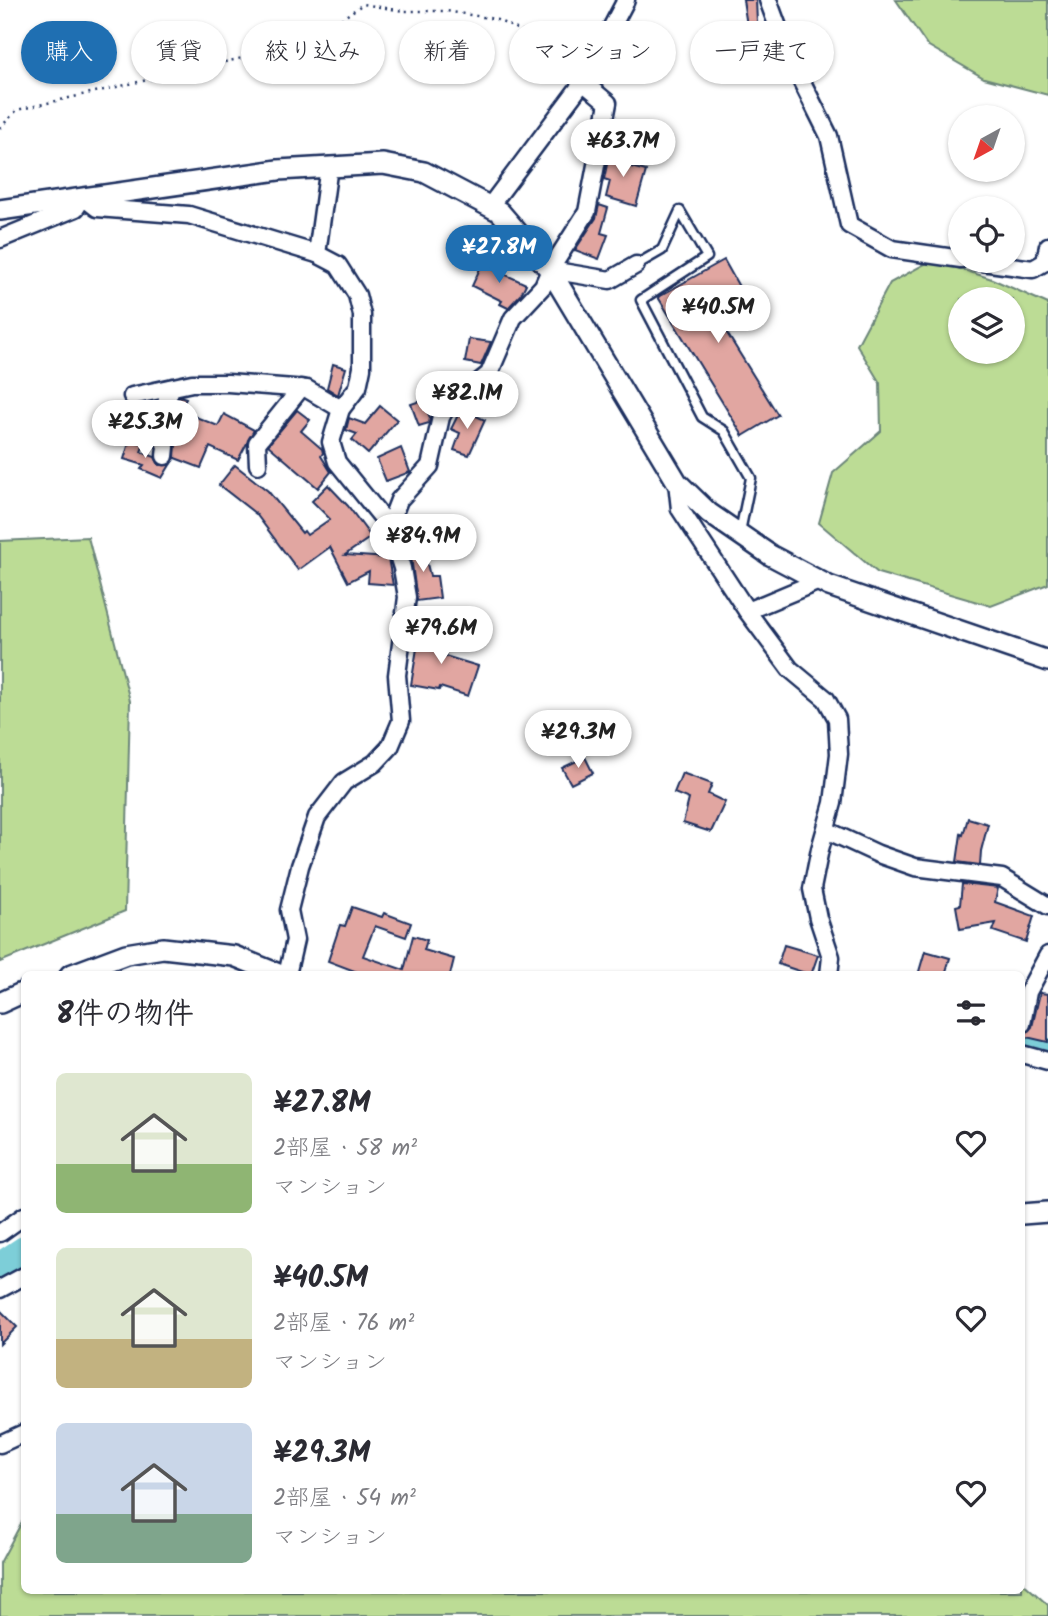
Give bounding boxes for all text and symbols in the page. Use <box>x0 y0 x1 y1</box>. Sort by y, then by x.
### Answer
chip: 購入 <box>21 21 117 84</box>
chip: 賃貸 <box>131 21 227 84</box>
chip: 絞り込み <box>241 21 385 84</box>
chip: 新着 <box>399 21 495 84</box>
chip: マンション <box>509 21 676 84</box>
chip: 一戸建て <box>690 21 834 84</box>
north arrow <box>948 105 1026 182</box>
map controls <box>948 105 1025 364</box>
pin: ¥63.7M <box>566 120 680 179</box>
text: ¥63.7M <box>587 124 659 160</box>
button: locate <box>948 196 1025 273</box>
pin: ¥27.8M <box>442 226 556 285</box>
text: ¥27.8M <box>462 230 536 266</box>
pin: ¥40.5M <box>661 286 775 345</box>
button: layers <box>948 287 1025 364</box>
text: ¥40.5M <box>682 290 754 326</box>
pin: ¥82.1M <box>410 372 524 431</box>
text: ¥82.1M <box>432 376 502 412</box>
pin: ¥25.3M <box>88 400 202 460</box>
text: ¥25.3M <box>108 405 182 441</box>
pin: ¥84.9M <box>366 514 480 574</box>
text: ¥84.9M <box>386 519 460 555</box>
pin: ¥79.6M <box>384 606 498 666</box>
text: ¥79.6M <box>405 611 477 647</box>
pin: ¥29.3M <box>521 710 635 770</box>
text: ¥29.3M <box>541 715 615 751</box>
text: 8件の物件 <box>56 991 194 1039</box>
icon: filters <box>952 994 990 1032</box>
text: ¥27.8M <box>273 1080 371 1128</box>
icon: home <box>112 1101 196 1185</box>
icon: heart <box>952 1124 990 1162</box>
text: 2部屋 · 58 m² <box>273 1131 417 1167</box>
text: マンション <box>273 1170 387 1206</box>
text: ¥40.5M <box>273 1255 368 1303</box>
icon: home <box>112 1276 196 1360</box>
icon: heart <box>952 1299 990 1337</box>
text: 2部屋 · 76 m² <box>273 1306 414 1342</box>
text: マンション <box>273 1345 387 1381</box>
text: ¥29.3M <box>273 1430 370 1478</box>
icon: home <box>112 1451 196 1535</box>
icon: heart <box>952 1474 990 1512</box>
text: 2部屋 · 54 m² <box>273 1481 416 1517</box>
text: マンション <box>273 1520 387 1556</box>

